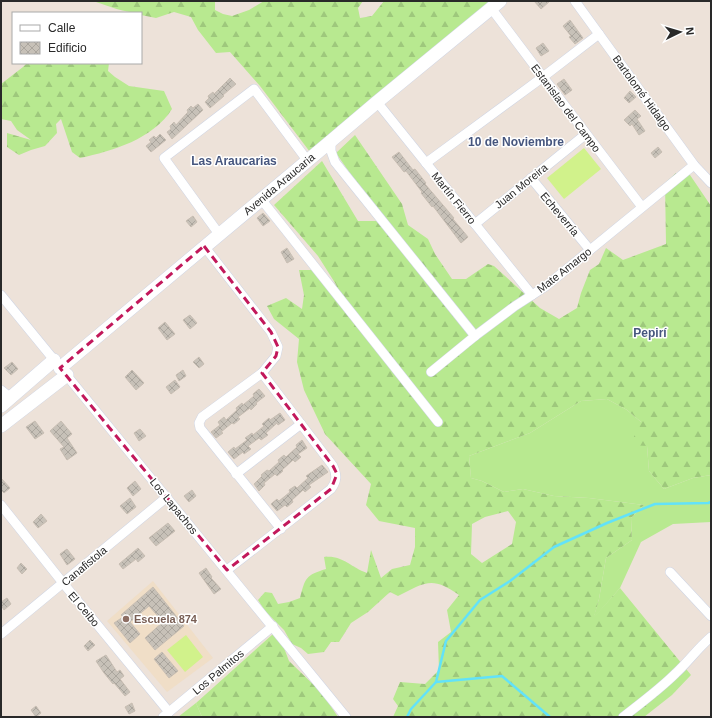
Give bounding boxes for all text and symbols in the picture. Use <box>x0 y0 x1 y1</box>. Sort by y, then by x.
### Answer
legend <box>12 12 142 64</box>
north arrow <box>660 12 700 52</box>
text: Calle <box>48 21 76 35</box>
text: N <box>684 27 696 36</box>
text: Edificio <box>48 41 87 55</box>
street label: Bartolomé Hidalgo <box>611 53 673 133</box>
street label: Estanislao del Campo <box>529 62 603 154</box>
district label: 10 de Noviembre <box>468 135 564 149</box>
street label: Avenida Araucaria <box>241 150 318 217</box>
district label: Las Araucarias <box>191 154 277 168</box>
street label: Juan Moreira <box>492 161 550 211</box>
street label: Martín Fierro <box>430 170 478 226</box>
street label: Echeverría <box>538 190 582 239</box>
street label: Mate Amargo <box>535 245 593 295</box>
district label: Pepirí <box>633 326 667 340</box>
street label: Los Lapachos <box>148 476 201 537</box>
street label: Canafistola <box>59 543 110 588</box>
street label: El Ceibo <box>66 589 102 629</box>
place label: Escuela 874 <box>134 613 198 625</box>
marker: Escuela 874 <box>121 614 131 624</box>
street label: Los Palmitos <box>190 647 246 697</box>

